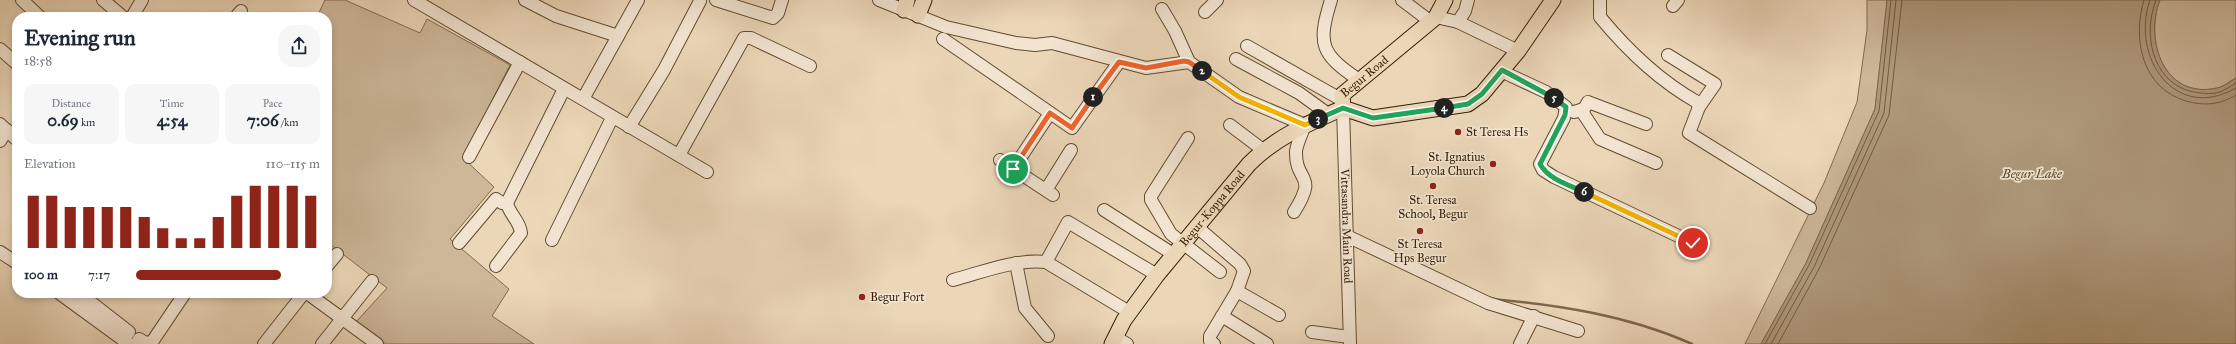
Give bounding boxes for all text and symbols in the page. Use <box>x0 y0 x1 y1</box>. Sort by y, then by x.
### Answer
text: Evening run <box>24 24 136 51</box>
button: share <box>278 25 320 67</box>
text: 18:58 <box>24 53 52 69</box>
street label: Begur Road <box>1338 53 1391 100</box>
pin: 2 <box>1192 61 1212 81</box>
text: 2 <box>1199 64 1205 77</box>
pin: 1 <box>1083 87 1103 107</box>
pin: 5 <box>1544 88 1564 108</box>
text: 1 <box>1091 90 1095 103</box>
text: 5 <box>1551 91 1557 104</box>
text: Distance <box>52 97 91 110</box>
text: Time <box>160 97 184 110</box>
text: Pace <box>263 97 283 110</box>
pin: 4 <box>1434 98 1454 118</box>
text: 4 <box>1441 101 1447 114</box>
pin: 3 <box>1308 109 1328 129</box>
text: 0.69 <box>47 110 79 131</box>
text: 4:54 <box>157 110 187 131</box>
text: 7:06 <box>247 110 279 131</box>
text: 3 <box>1316 112 1320 125</box>
text: km <box>79 116 95 129</box>
text: /km <box>279 116 298 129</box>
place label: St Teresa Hs <box>1466 125 1528 139</box>
marker: St Teresa Hs <box>1453 127 1463 137</box>
place label: St. Ignatius Loyola Church <box>1410 150 1485 178</box>
pin <box>996 152 1030 186</box>
text: Elevation <box>24 156 76 172</box>
text: 110–115 m <box>265 156 320 172</box>
icon: arrive <box>1002 158 1024 180</box>
marker: St. Ignatius Loyola Church <box>1488 159 1498 169</box>
water label: Begur Lake <box>2001 166 2063 182</box>
street label: Vittasandra Main Road <box>1338 167 1355 284</box>
street label: Begur-Koppa Road <box>1177 168 1248 249</box>
marker: St. Teresa School, Begur <box>1428 181 1438 191</box>
pin: 6 <box>1574 182 1594 202</box>
text: 6 <box>1581 185 1587 198</box>
place label: St. Teresa School, Begur <box>1398 193 1468 222</box>
marker: St Teresa Hps Begur <box>1415 226 1425 236</box>
pin <box>1676 226 1710 260</box>
icon: check <box>1682 232 1704 254</box>
place label: St Teresa Hps Begur <box>1394 237 1447 266</box>
text: 100 m <box>24 267 58 283</box>
text: 7:17 <box>88 267 110 283</box>
place label: Begur Fort <box>870 290 925 305</box>
marker: Begur Fort <box>857 292 867 302</box>

